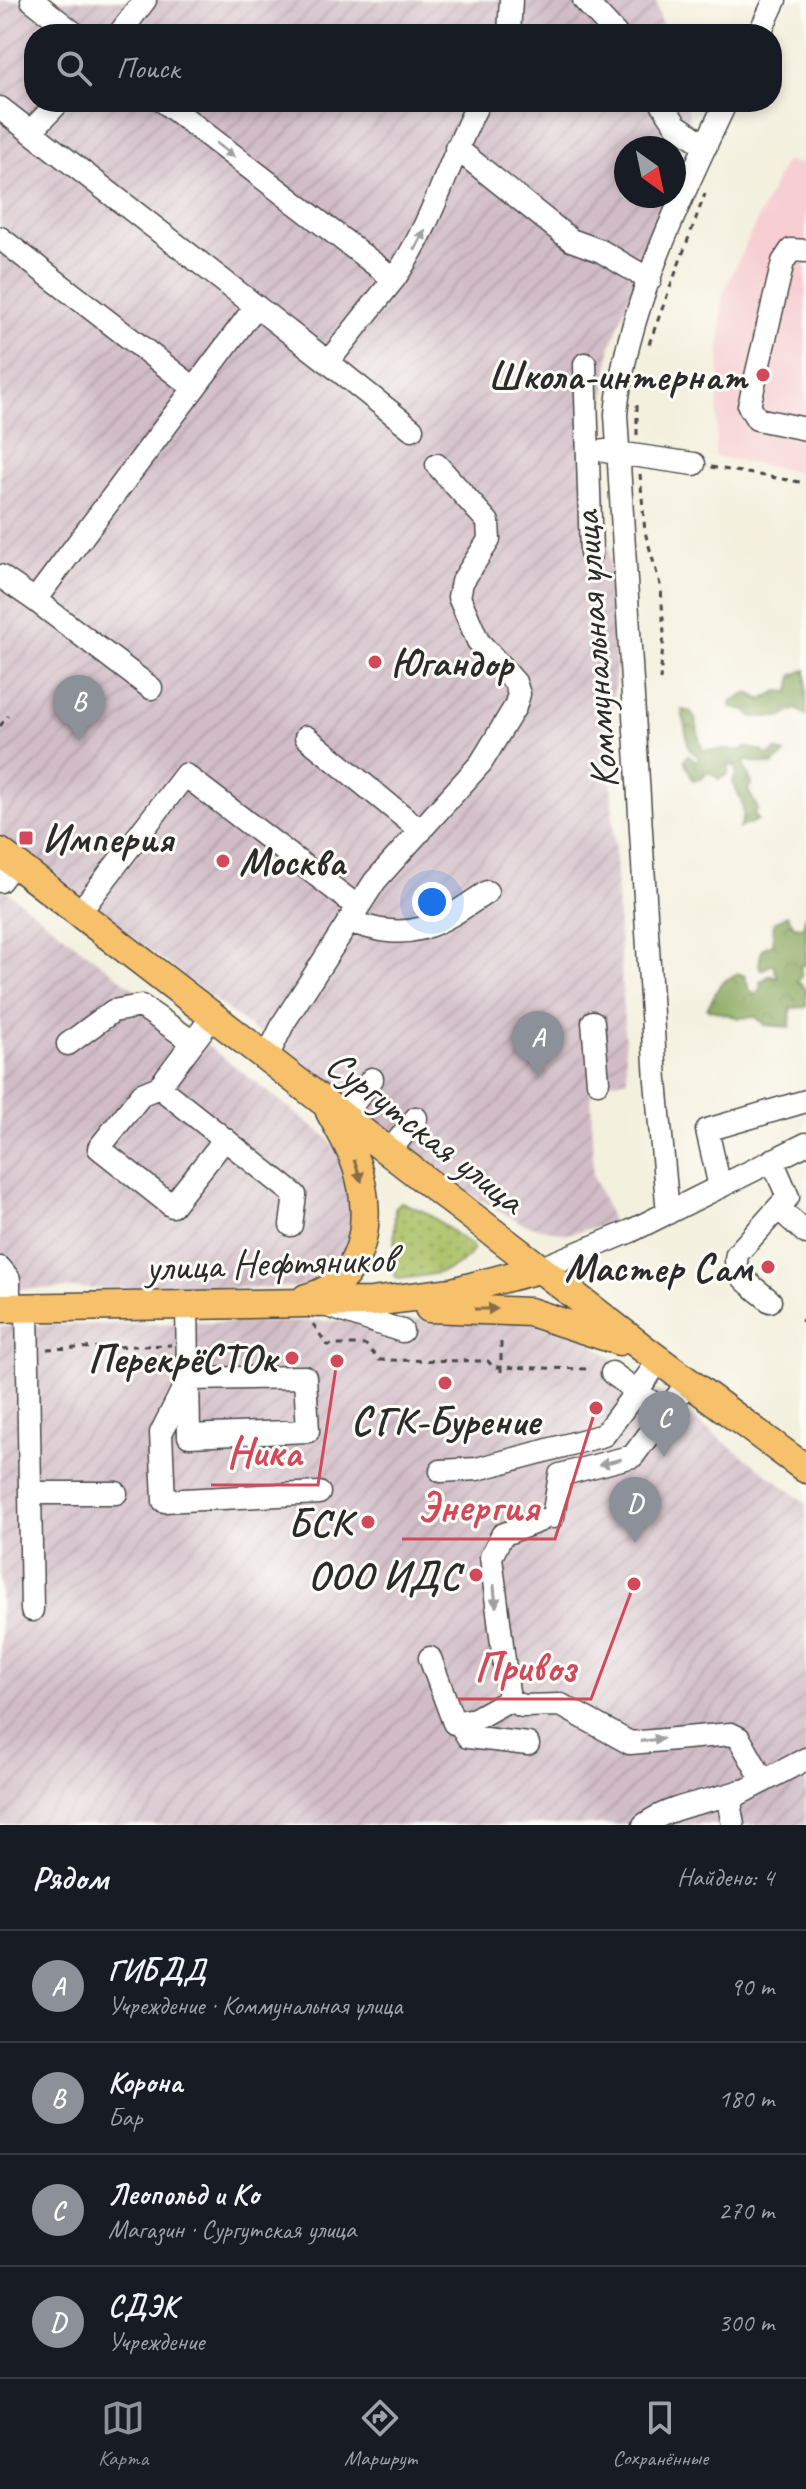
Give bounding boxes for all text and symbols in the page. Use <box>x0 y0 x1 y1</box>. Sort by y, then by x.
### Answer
search box <box>24 24 782 112</box>
icon: search <box>52 46 96 90</box>
text: Поиск <box>116 49 179 87</box>
north arrow <box>614 136 686 208</box>
one-way arrow <box>215 141 236 157</box>
one-way arrow <box>413 228 427 251</box>
place label: Школа-интернат <box>488 351 749 401</box>
marker: Школа-интернат <box>754 366 772 384</box>
street label: Коммунальная улица <box>560 507 630 790</box>
place label: Югандор <box>391 638 515 688</box>
marker: Югандор <box>366 653 384 671</box>
pin: B <box>53 675 105 741</box>
place label: Империя <box>42 814 175 864</box>
marker: Империя <box>17 829 35 847</box>
place label: Москва <box>239 837 347 887</box>
marker: Москва <box>214 852 232 870</box>
your location <box>412 882 452 922</box>
pin: A <box>512 1011 564 1077</box>
street label: Сургутская улица <box>316 1039 537 1226</box>
one-way arrow <box>352 1159 364 1183</box>
street label: улица Нефтяников <box>143 1233 404 1292</box>
place label: Мастер Сам <box>565 1243 754 1293</box>
marker: Мастер Сам <box>759 1258 777 1276</box>
one-way arrow <box>474 1303 499 1315</box>
place label: ПерекрёСТОк <box>88 1334 280 1384</box>
marker: ПерекрёСТОк <box>283 1349 301 1367</box>
marker: СГК-Бурение <box>436 1374 454 1392</box>
pin: C <box>638 1391 690 1457</box>
place label: СГК-Бурение <box>351 1396 543 1446</box>
callout: Ника <box>211 1419 318 1485</box>
text: Ника <box>227 1426 304 1479</box>
one-way arrow <box>598 1457 623 1469</box>
callout: Энергия <box>402 1473 555 1539</box>
pin: D <box>609 1477 661 1543</box>
text: Энергия <box>417 1481 541 1534</box>
place label: БСК <box>288 1498 358 1548</box>
marker: БСК <box>359 1513 377 1531</box>
place label: ООО ИДС <box>308 1551 465 1601</box>
marker: ООО ИДС <box>467 1566 485 1584</box>
one-way arrow <box>489 1584 502 1609</box>
callout: Привоз <box>458 1633 591 1699</box>
text: Привоз <box>474 1641 578 1694</box>
one-way arrow <box>639 1734 664 1747</box>
text: Рядом <box>32 1856 108 1899</box>
text: Найдено: 4 <box>677 1861 774 1894</box>
text: ГИБДД <box>108 1951 205 1989</box>
text: A <box>51 1970 65 2003</box>
text: 90 m <box>730 1970 774 2003</box>
text: Учреждение · Коммунальная улица <box>108 1989 402 2022</box>
text: Корона <box>108 2063 182 2101</box>
text: B <box>51 2082 65 2115</box>
text: 180 m <box>718 2082 774 2115</box>
text: Бар <box>108 2101 142 2134</box>
text: Леопольд и Ко <box>108 2175 259 2213</box>
text: C <box>52 2194 64 2227</box>
text: 270 m <box>718 2194 774 2227</box>
text: Магазин · Сургутская улица <box>108 2213 356 2246</box>
text: СДЭК <box>108 2287 177 2325</box>
text: D <box>50 2306 66 2339</box>
text: 300 m <box>718 2306 774 2339</box>
text: Учреждение <box>108 2325 204 2358</box>
tab: Карта <box>98 2396 148 2472</box>
tab: Маршрут <box>344 2396 417 2472</box>
tab: Сохранённые <box>613 2396 708 2472</box>

